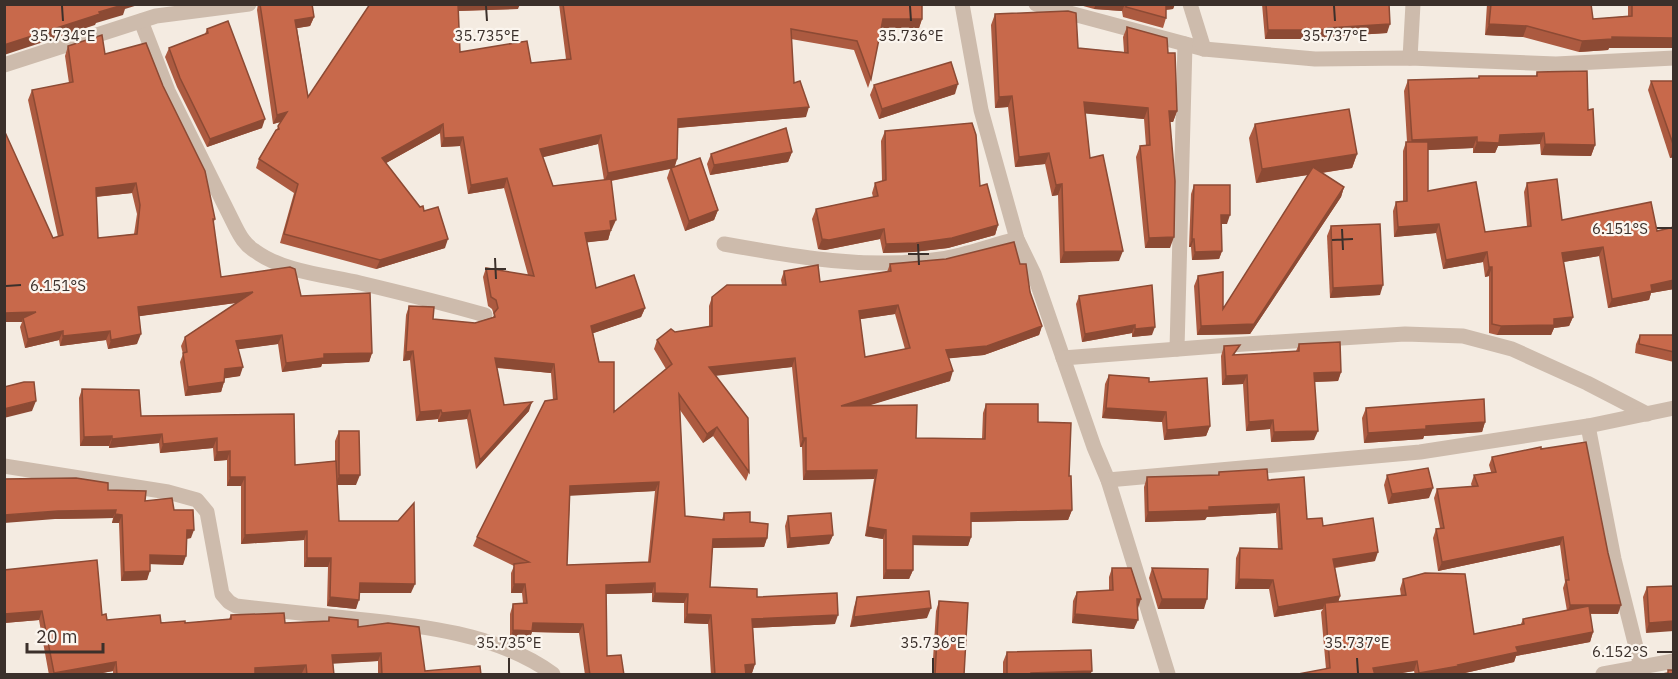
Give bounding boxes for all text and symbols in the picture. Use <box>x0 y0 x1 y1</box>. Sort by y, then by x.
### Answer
text: 35.734°E <box>31 26 95 45</box>
text: 35.735°E <box>455 26 519 45</box>
text: 35.736°E <box>879 26 943 45</box>
text: 35.737°E <box>1303 26 1367 45</box>
text: 6.151°S <box>1592 219 1648 238</box>
text: 6.151°S <box>30 276 86 295</box>
scale bar <box>27 616 104 654</box>
text: 20 m <box>36 625 78 648</box>
text: 35.735°E <box>477 633 541 652</box>
text: 35.736°E <box>901 633 965 652</box>
text: 35.737°E <box>1325 633 1389 652</box>
text: 6.152°S <box>1592 642 1648 661</box>

